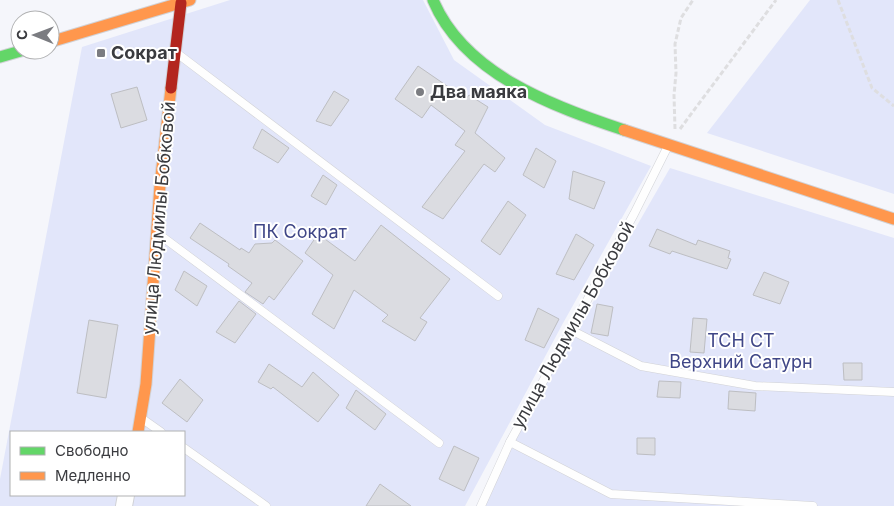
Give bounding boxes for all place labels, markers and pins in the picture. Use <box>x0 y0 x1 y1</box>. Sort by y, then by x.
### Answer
place label: Сократ <box>111 42 177 63</box>
marker: Сократ <box>95 47 107 59</box>
place label: Два маяка <box>430 81 527 102</box>
marker: Два маяка <box>414 86 426 98</box>

